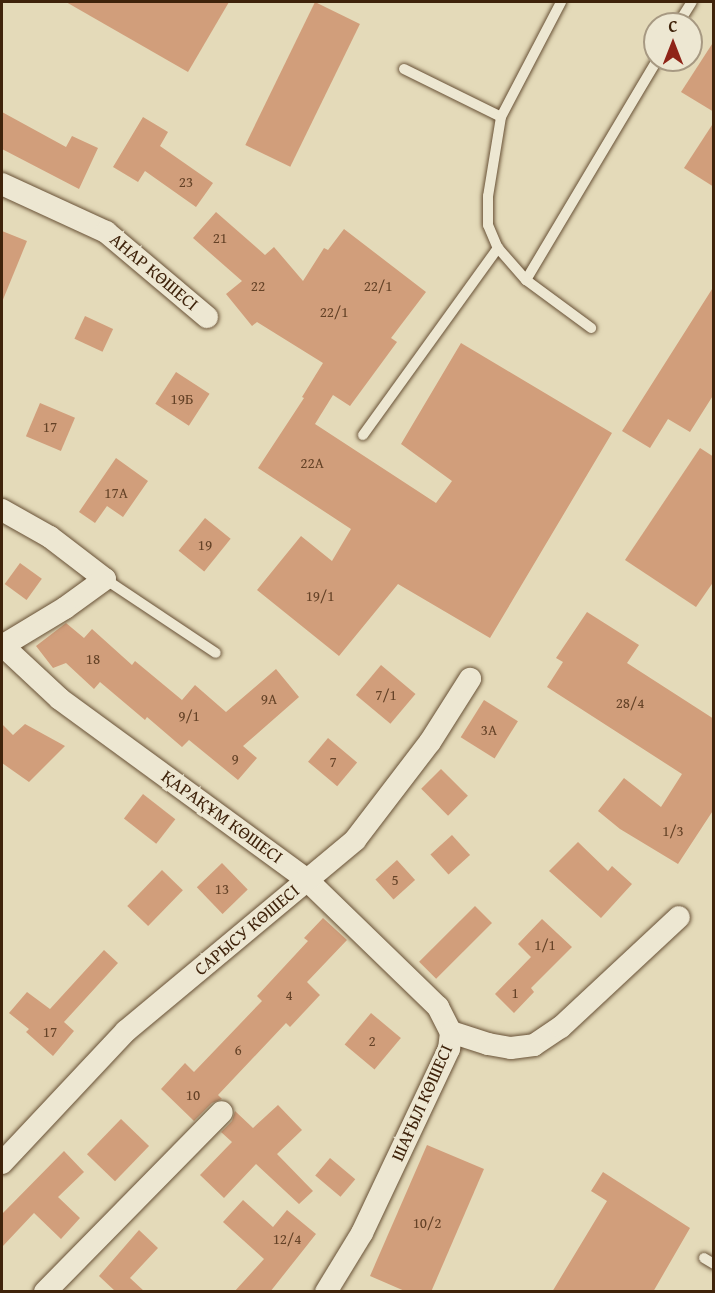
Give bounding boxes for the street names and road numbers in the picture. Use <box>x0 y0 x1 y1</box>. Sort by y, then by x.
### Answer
street label: АНАР КӨШЕСІ <box>105 229 203 315</box>
street label: ҚАРАҚҰМ КӨШЕСІ <box>157 766 287 868</box>
street label: САРЫСУ КӨШЕСІ <box>190 880 304 980</box>
street label: ШАҒЫЛ КӨШЕСІ <box>387 1041 457 1165</box>

